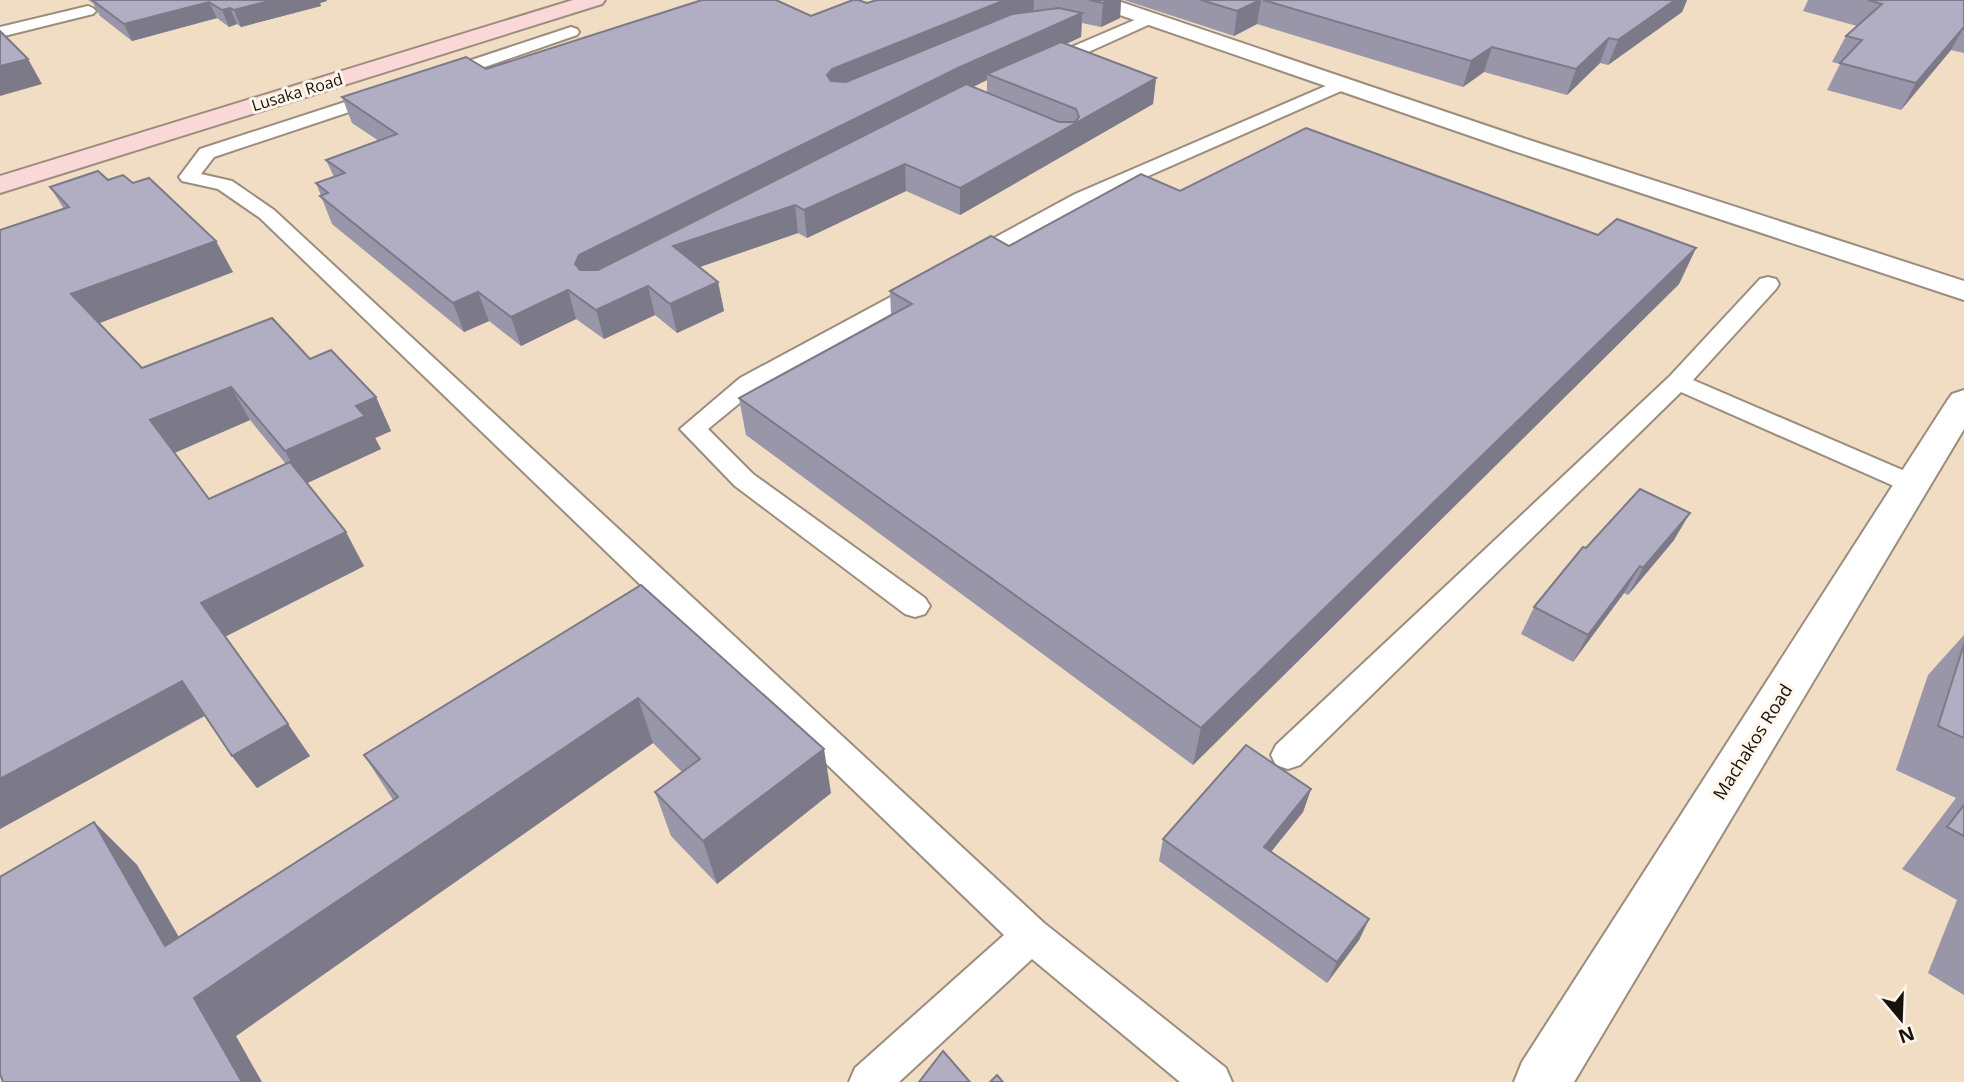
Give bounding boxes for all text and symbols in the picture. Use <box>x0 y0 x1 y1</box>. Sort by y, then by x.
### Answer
street label: Lusaka Road <box>249 68 345 116</box>
street label: Machakos Road <box>1707 679 1797 804</box>
north arrow <box>1866 984 1936 1054</box>
text: N <box>1895 1020 1918 1050</box>

